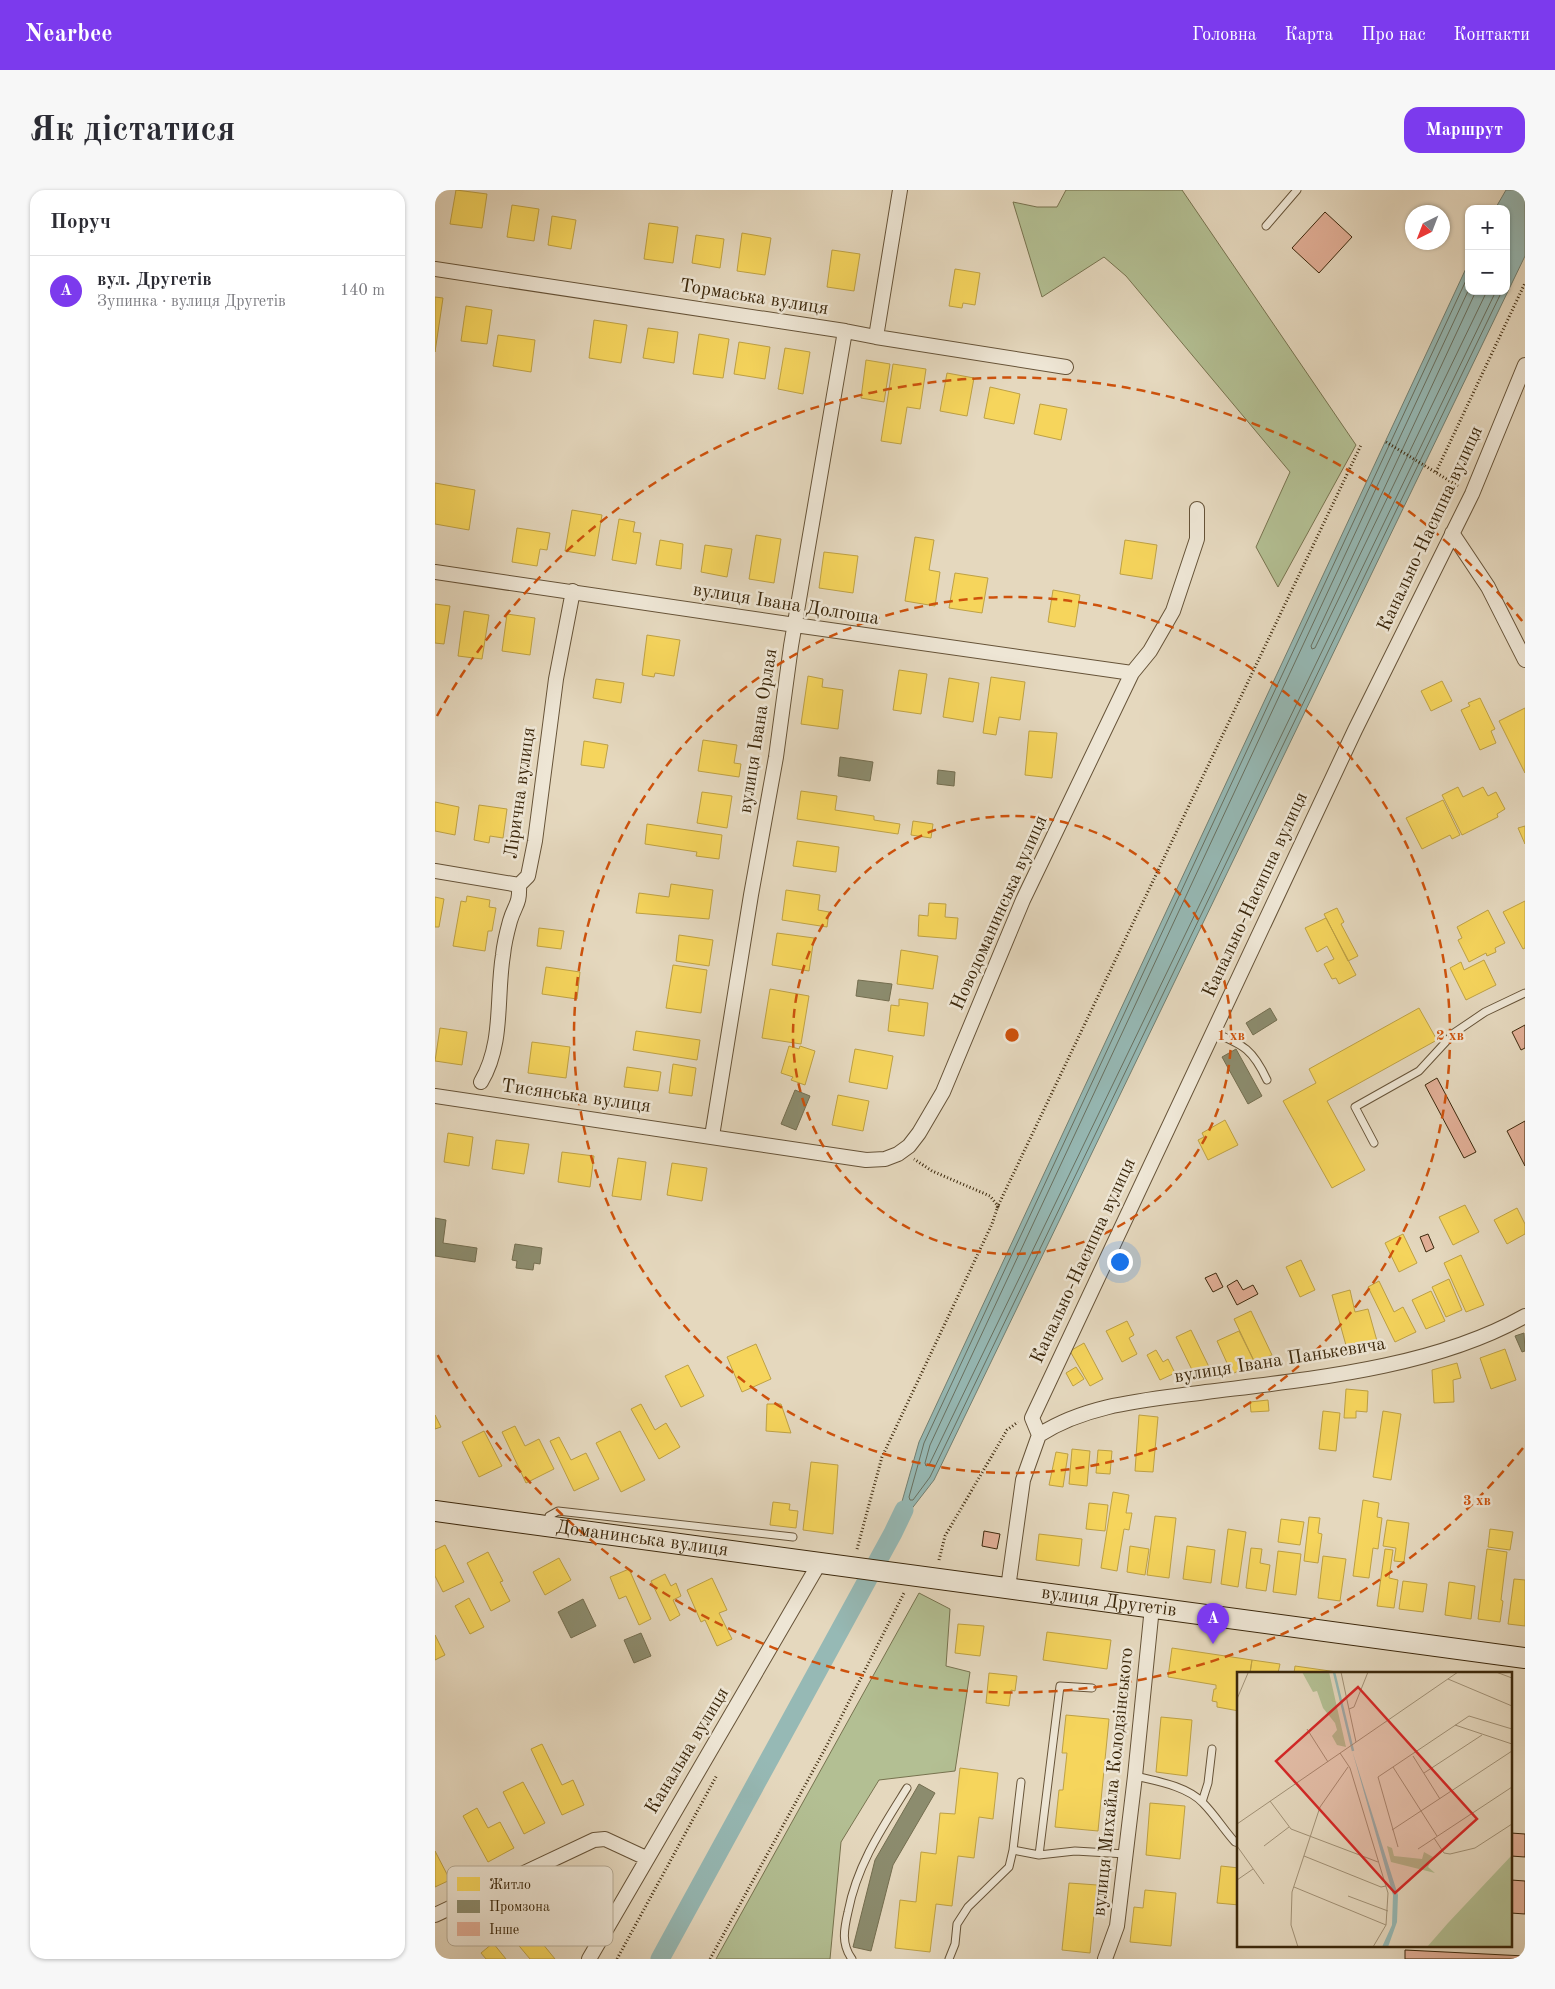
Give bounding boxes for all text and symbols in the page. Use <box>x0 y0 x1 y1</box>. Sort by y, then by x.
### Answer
text: Nearbee <box>25 23 113 47</box>
text: Головна <box>1192 26 1257 44</box>
text: Карта <box>1285 26 1333 44</box>
text: Про нас <box>1361 26 1426 44</box>
text: Контакти <box>1454 26 1530 44</box>
button: Маршрут <box>1404 107 1525 153</box>
text: Як дістатися <box>30 113 235 148</box>
north arrow <box>1405 205 1450 250</box>
map controls <box>1465 205 1510 295</box>
button: + <box>1465 205 1510 250</box>
text: Поруч <box>50 212 111 233</box>
button: − <box>1465 250 1510 295</box>
text: вул. Другетів <box>97 271 212 290</box>
street label: Тормаська вулиця <box>678 277 830 319</box>
text: A <box>60 283 72 299</box>
text: 140 m <box>340 283 385 299</box>
text: Зупинка · вулиця Другетів <box>97 294 286 310</box>
street label: Канально-Насипна вулиця <box>1375 423 1487 634</box>
street label: вулиця Івана Долгоша <box>692 581 881 629</box>
street label: вулиця Івана Орлая <box>737 647 781 815</box>
street label: Лірична вулиця <box>502 726 540 860</box>
street label: Канально-Насипна вулиця <box>1200 789 1312 1000</box>
street label: Новодоманинська вулиця <box>948 813 1052 1013</box>
centre of rings <box>1003 1026 1021 1044</box>
text: 1 хв <box>1217 1029 1245 1044</box>
text: 2 хв <box>1436 1029 1464 1044</box>
street label: Тисянська вулиця <box>500 1077 652 1117</box>
street label: Канально-Насипна вулиця <box>1028 1155 1140 1366</box>
your location <box>1107 1249 1133 1275</box>
street label: вулиця Івана Панькевича <box>1173 1335 1388 1387</box>
text: 3 хв <box>1463 1494 1491 1509</box>
street label: Доманинська вулиця <box>555 1518 730 1560</box>
street label: вулиця Другетів <box>1040 1583 1178 1620</box>
pin: A <box>1197 1603 1229 1644</box>
street label: вулиця Михайла Колодзінського <box>1090 1647 1138 1917</box>
inset map <box>1237 1672 1513 1946</box>
street label: Канальна вулиця <box>643 1684 733 1818</box>
legend <box>447 1866 613 1946</box>
text: Житло <box>489 1878 531 1892</box>
text: Промзона <box>489 1900 550 1914</box>
text: Інше <box>489 1923 519 1937</box>

